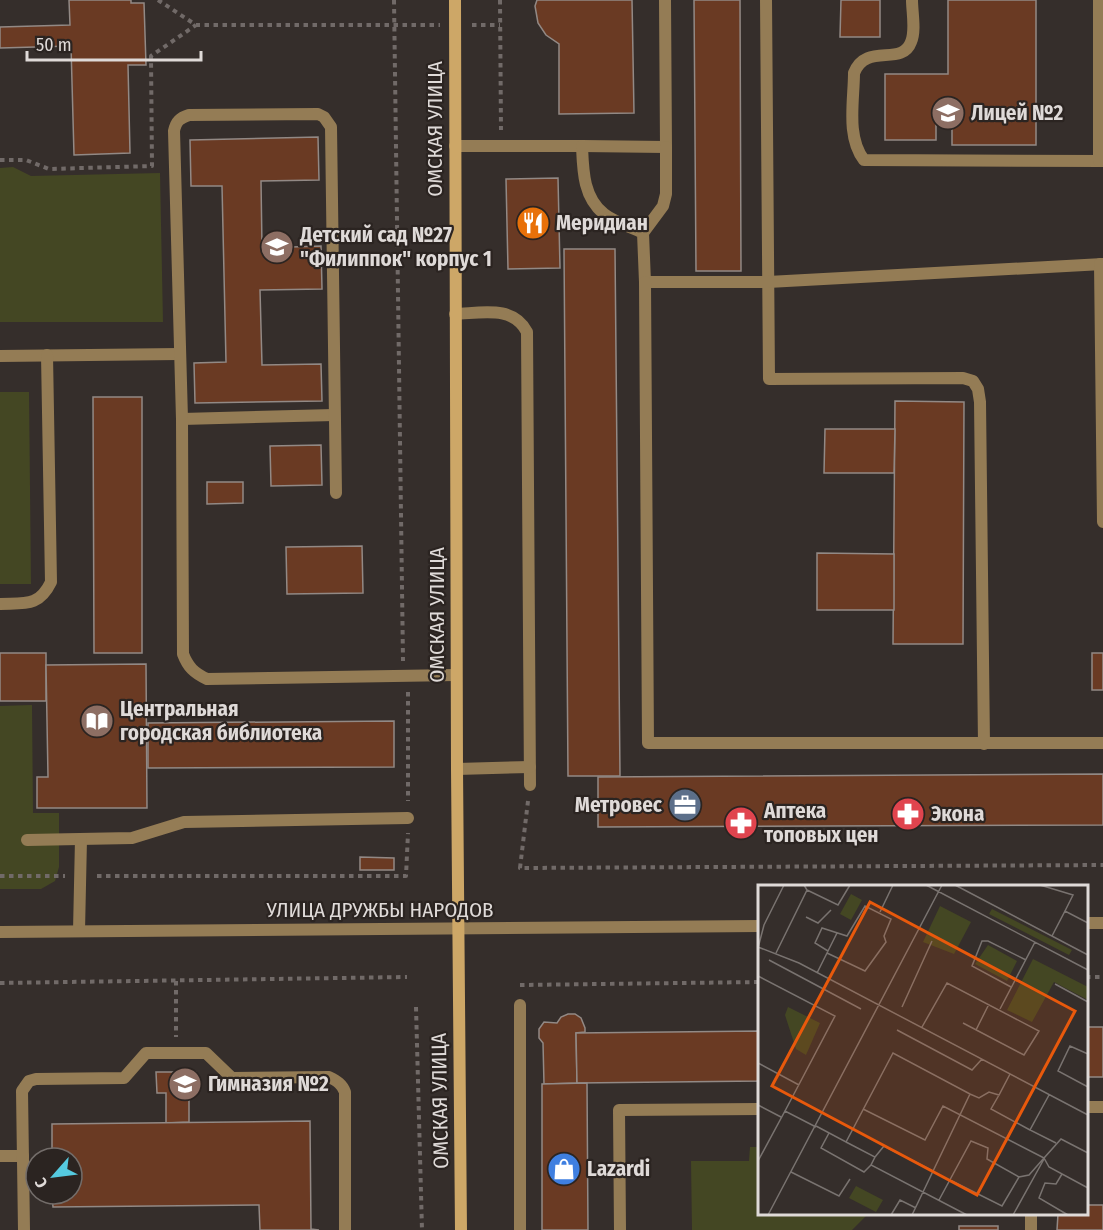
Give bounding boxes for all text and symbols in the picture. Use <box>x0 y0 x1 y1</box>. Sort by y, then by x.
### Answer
scale bar <box>27 24 201 62</box>
text: 50 m <box>36 34 72 56</box>
street label: ОМСКАЯ УЛИЦА <box>422 61 448 197</box>
school or university icon: Лицей №2 <box>930 95 966 131</box>
place label: Лицей №2 <box>971 100 1064 126</box>
restaurant icon: Меридиан <box>515 205 551 241</box>
place label: Меридиан <box>556 210 648 236</box>
place label: Детский сад №27 "Филиппок" корпус 1 <box>299 222 492 272</box>
school or university icon: Детский сад №27 "Филиппок" корпус 1 <box>259 229 295 265</box>
street label: ОМСКАЯ УЛИЦА <box>424 547 450 683</box>
place label: Центральная городская библиотека <box>120 696 322 746</box>
library icon: Центральная городская библиотека <box>79 703 115 739</box>
office icon: Метровес <box>667 787 703 823</box>
place label: Метровес <box>575 792 663 818</box>
pharmacy icon: Экона <box>890 796 926 832</box>
place label: Аптека топовых цен <box>763 798 878 848</box>
place label: Экона <box>931 801 984 827</box>
pharmacy icon: Аптека топовых цен <box>723 805 759 841</box>
inset map <box>758 885 1088 1215</box>
street label: УЛИЦА ДРУЖБЫ НАРОДОВ <box>265 897 494 923</box>
street label: ОМСКАЯ УЛИЦА <box>426 1033 454 1169</box>
school or university icon: Гимназия №2 <box>167 1066 203 1102</box>
place label: Гимназия №2 <box>208 1071 329 1097</box>
north arrow <box>24 1146 84 1206</box>
shop icon: Lazardi <box>546 1151 582 1187</box>
place label: Lazardi <box>587 1156 650 1182</box>
text: С <box>31 1174 52 1191</box>

